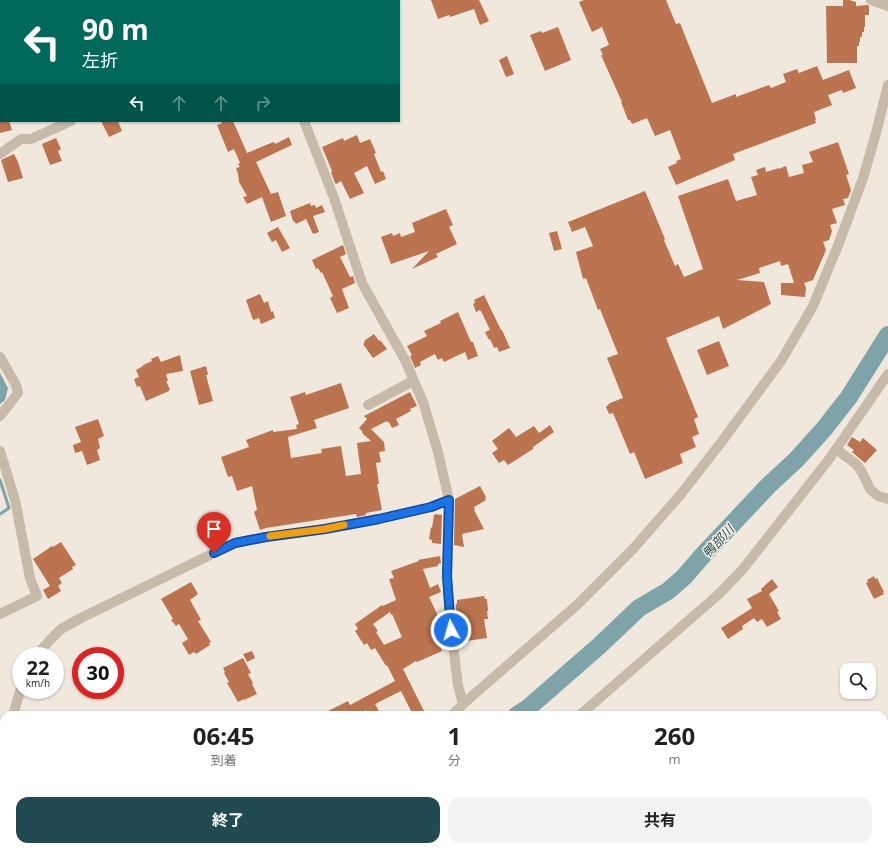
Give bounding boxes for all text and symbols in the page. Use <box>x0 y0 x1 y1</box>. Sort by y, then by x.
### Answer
text: 90 m <box>82 10 149 48</box>
icon: left <box>16 16 68 68</box>
text: 左折 <box>82 48 118 72</box>
icon: left <box>126 92 148 114</box>
icon: ahead <box>168 92 190 114</box>
icon: ahead <box>210 92 232 114</box>
icon: right <box>252 92 274 114</box>
pin <box>197 512 231 553</box>
icon: arrive <box>203 518 225 540</box>
water label: 鴨部川 <box>698 519 739 561</box>
position arrow <box>430 609 472 651</box>
speed limit sign: 30 <box>72 647 124 699</box>
text: 22 <box>27 654 49 681</box>
map controls <box>840 663 876 699</box>
button: search <box>840 663 876 699</box>
text: km/h <box>26 676 50 690</box>
text: 06:45 <box>193 719 255 752</box>
text: 1 <box>447 719 461 752</box>
text: 260 <box>654 719 695 752</box>
text: m <box>669 750 681 768</box>
text: 到着 <box>211 751 237 769</box>
text: 分 <box>448 751 461 769</box>
button: 終了 <box>16 797 440 843</box>
button: 共有 <box>448 797 872 843</box>

